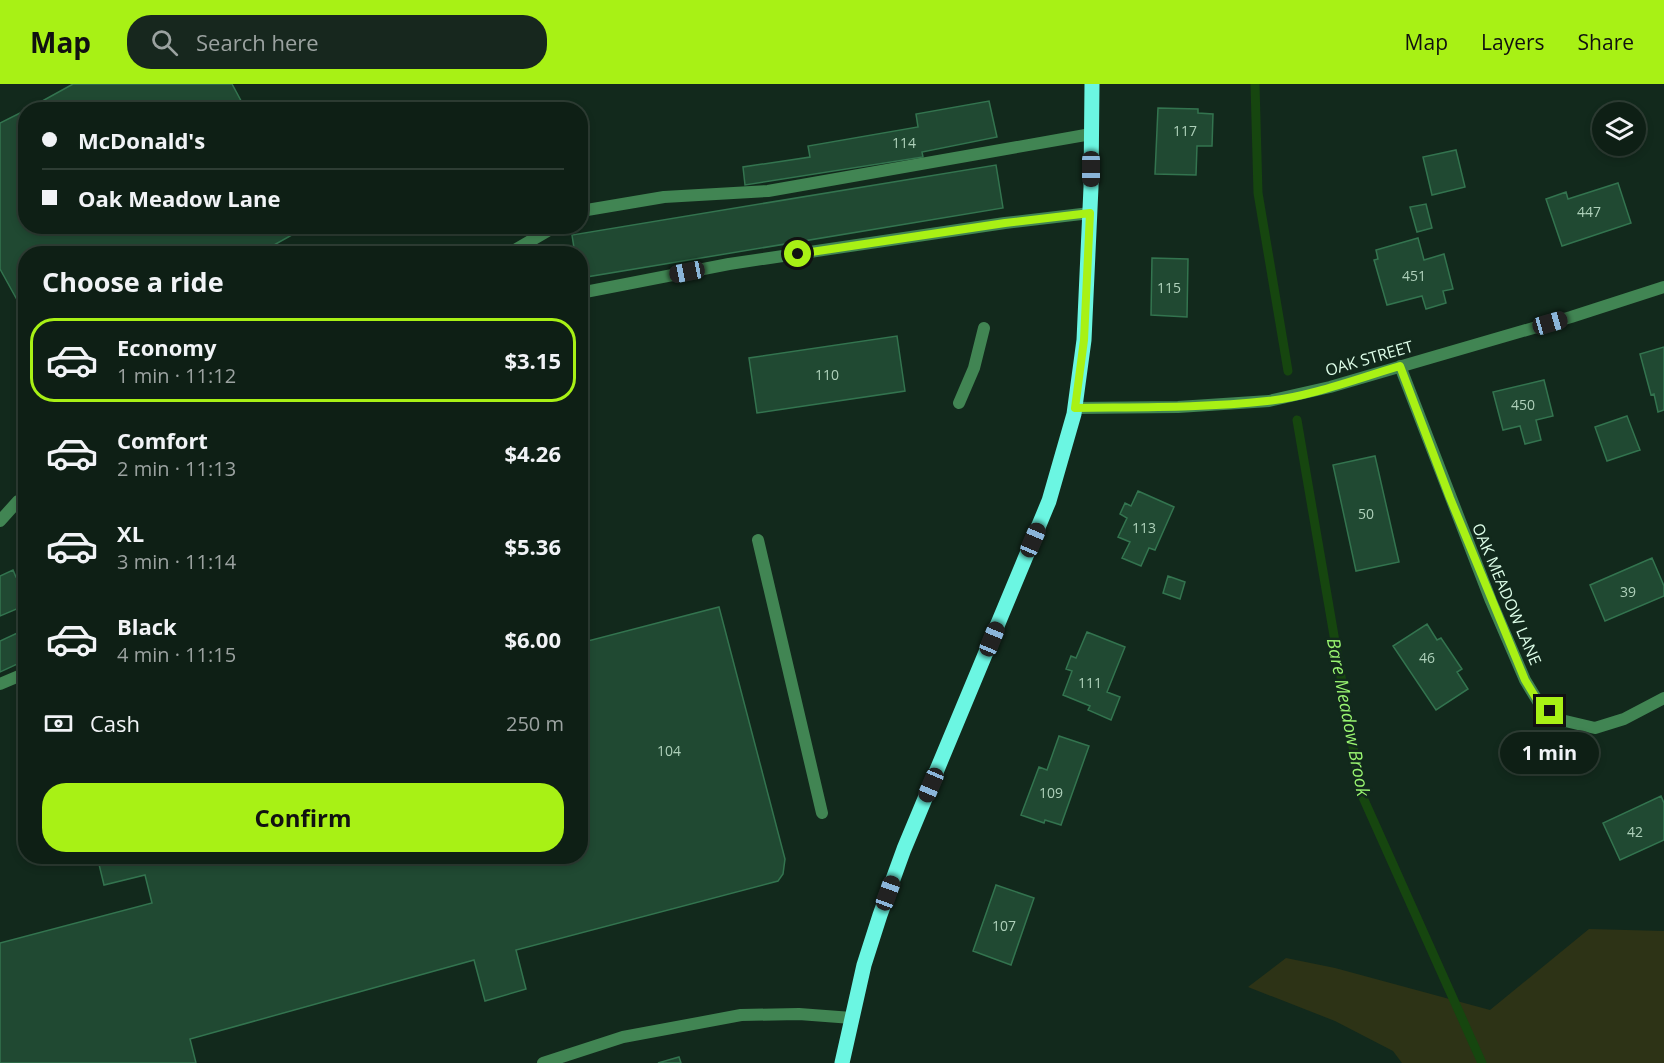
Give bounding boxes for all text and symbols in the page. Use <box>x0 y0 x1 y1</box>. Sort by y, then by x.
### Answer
search box <box>127 15 547 69</box>
text: Map <box>30 23 91 61</box>
icon: search <box>148 26 181 59</box>
text: Search here <box>196 27 319 57</box>
text: Map <box>1405 28 1448 56</box>
text: Layers <box>1481 28 1545 56</box>
text: Share <box>1578 28 1634 56</box>
map controls <box>1592 102 1646 156</box>
button: layers <box>1592 102 1646 156</box>
house number: 117 <box>1173 121 1197 140</box>
text: McDonald's <box>78 125 205 155</box>
house number: 114 <box>892 133 916 152</box>
car <box>1082 151 1100 187</box>
text: Oak Meadow Lane <box>78 183 280 213</box>
house number: 447 <box>1577 202 1601 221</box>
route start <box>784 240 811 267</box>
car <box>668 260 706 284</box>
text: Choose a ride <box>42 263 224 300</box>
house number: 451 <box>1402 266 1426 285</box>
house number: 115 <box>1157 278 1181 297</box>
car <box>1530 309 1570 337</box>
text: Economy <box>117 332 216 362</box>
icon: car <box>45 333 99 387</box>
street label: OAK STREET <box>1322 335 1416 381</box>
text: $3.15 <box>504 345 561 375</box>
text: 1 min · 11:12 <box>117 362 236 389</box>
house number: 110 <box>815 365 839 384</box>
house number: 450 <box>1511 395 1535 414</box>
text: Comfort <box>117 425 208 455</box>
icon: car <box>45 426 99 480</box>
text: $4.26 <box>504 438 561 468</box>
text: 2 min · 11:13 <box>117 455 236 482</box>
house number: 50 <box>1358 504 1374 523</box>
text: XL <box>117 518 144 548</box>
house number: 113 <box>1132 518 1156 537</box>
icon: car <box>45 519 99 573</box>
car <box>1018 520 1048 560</box>
street label: OAK MEADOW LANE <box>1467 520 1547 668</box>
text: $5.36 <box>504 531 561 561</box>
text: 3 min · 11:14 <box>117 548 236 575</box>
house number: 39 <box>1620 582 1636 601</box>
text: Black <box>117 611 177 641</box>
icon: car <box>45 612 99 666</box>
car <box>977 619 1007 659</box>
text: $6.00 <box>504 624 561 654</box>
water label: Bare Meadow Brook <box>1322 636 1376 799</box>
text: 4 min · 11:15 <box>117 641 236 668</box>
house number: 46 <box>1419 648 1435 667</box>
house number: 111 <box>1078 673 1102 692</box>
route end <box>1536 697 1563 724</box>
icon: cash <box>42 707 75 740</box>
text: Cash <box>90 708 140 738</box>
text: 250 m <box>506 710 564 737</box>
callout: 1 min <box>1500 732 1600 774</box>
text: 1 min <box>1522 739 1577 766</box>
house number: 104 <box>657 741 681 760</box>
car <box>916 765 946 805</box>
button: Confirm <box>42 783 564 852</box>
house number: 109 <box>1039 783 1063 802</box>
house number: 42 <box>1627 822 1643 841</box>
car <box>873 873 903 913</box>
house number: 107 <box>992 916 1016 935</box>

